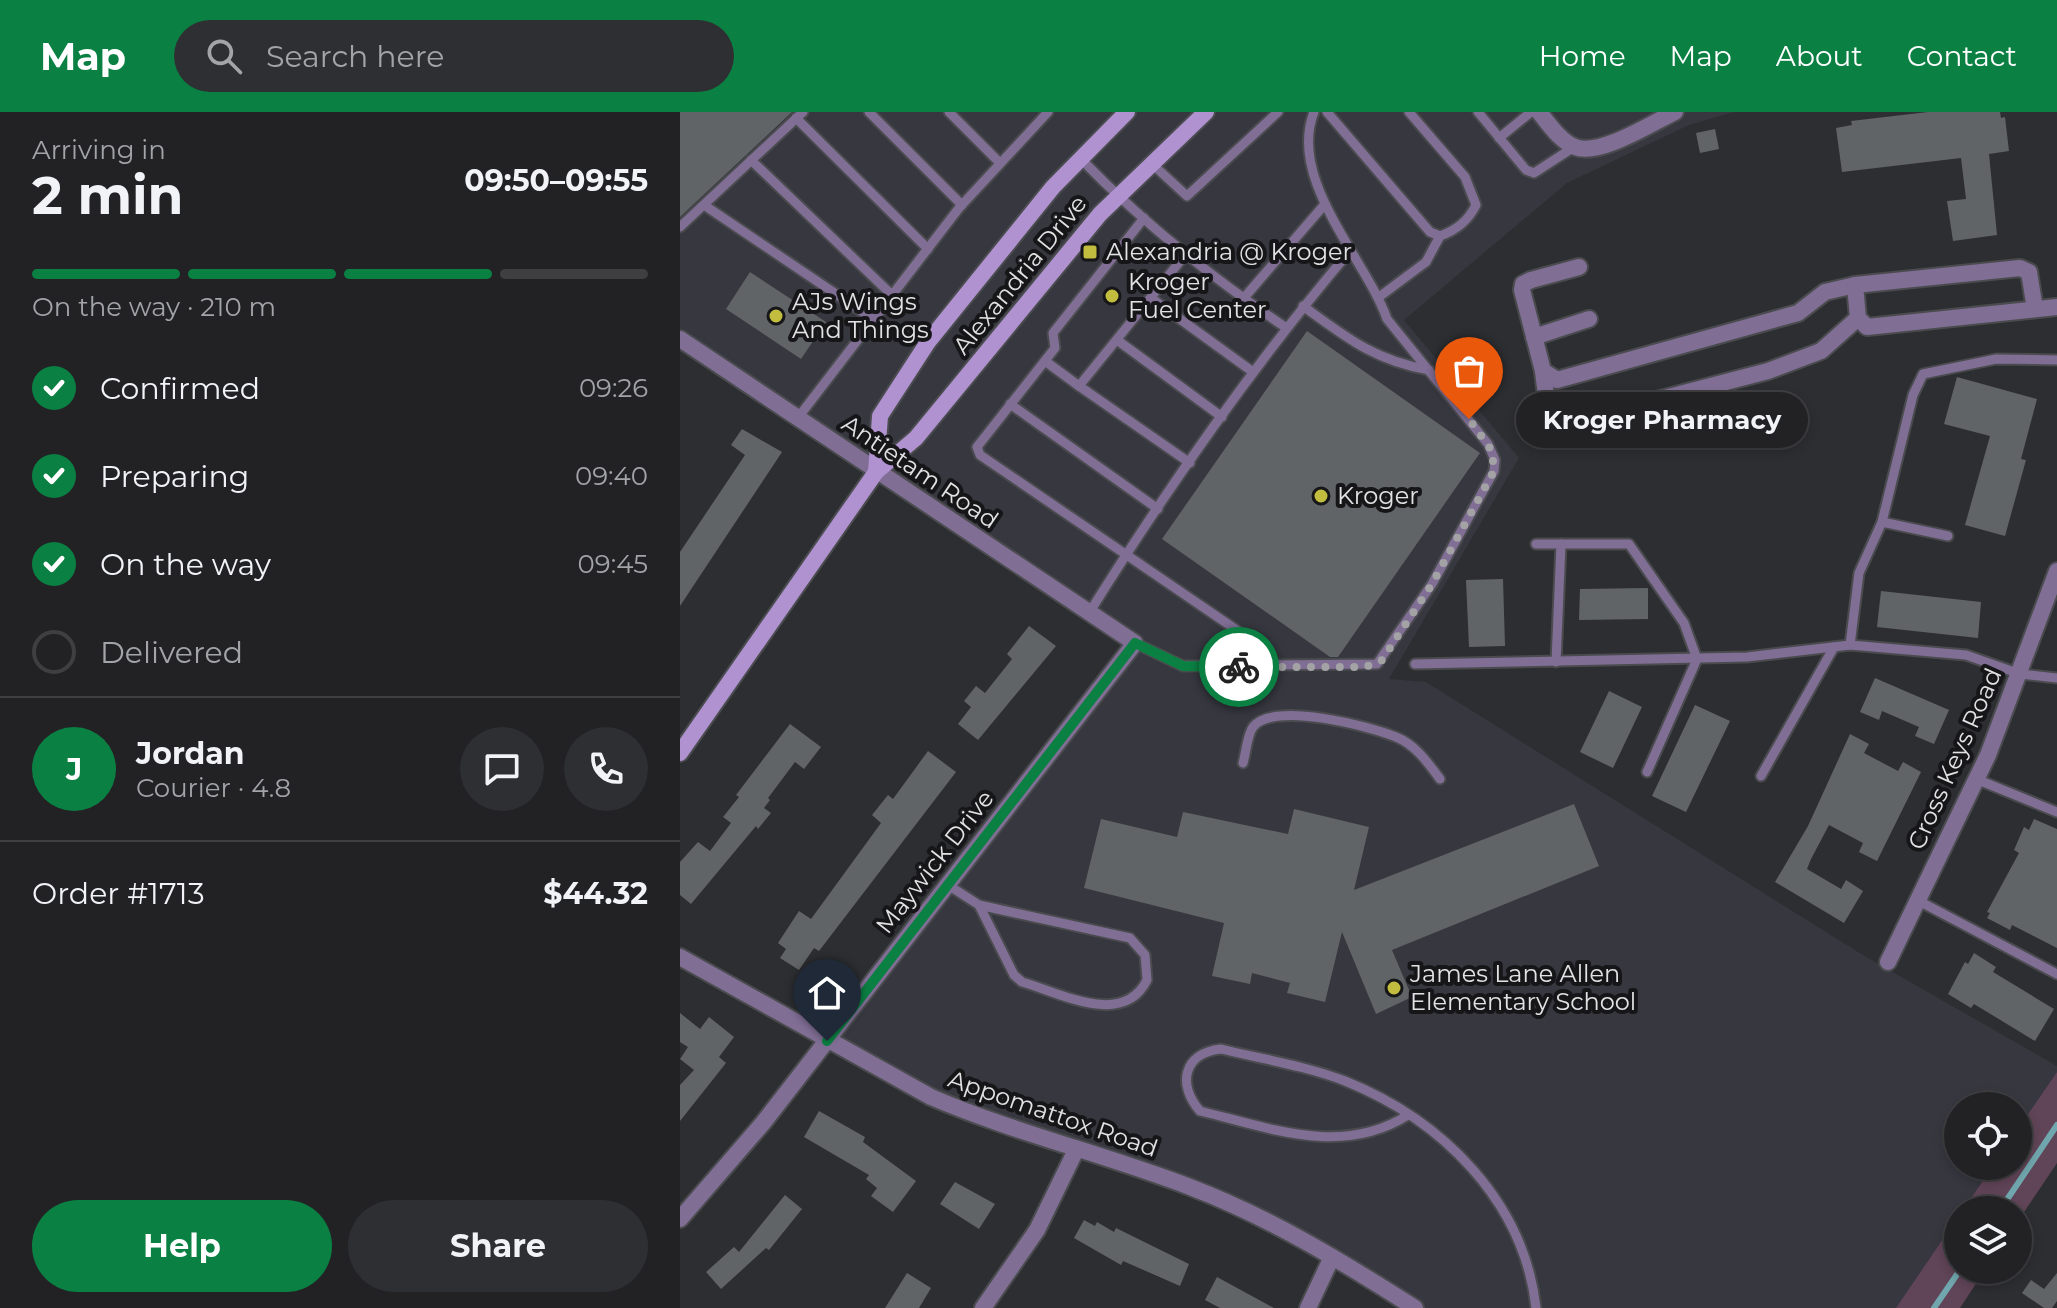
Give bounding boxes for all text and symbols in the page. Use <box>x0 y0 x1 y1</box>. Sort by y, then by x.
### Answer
search box <box>174 20 734 92</box>
text: Map <box>40 33 126 80</box>
icon: search <box>202 34 246 78</box>
text: Search here <box>266 38 444 75</box>
text: Home <box>1539 39 1626 73</box>
text: Map <box>1670 39 1732 73</box>
text: About <box>1776 39 1863 73</box>
text: Contact <box>1907 39 2017 73</box>
text: Arriving in <box>32 134 166 166</box>
text: 09:50–09:55 <box>464 162 648 199</box>
text: 2 min <box>32 164 184 227</box>
street label: Alexandria Drive <box>947 189 1093 360</box>
place label: Alexandria @ Kroger <box>1106 237 1352 266</box>
marker: Alexandria @ Kroger <box>1081 243 1099 261</box>
place label: Kroger Fuel Center <box>1128 267 1267 324</box>
place label: AJs Wings And Things <box>792 287 929 344</box>
marker: Kroger Fuel Center <box>1103 287 1121 305</box>
text: On the way · 210 m <box>32 291 276 323</box>
marker: AJs Wings And Things <box>767 307 785 325</box>
pin <box>1435 337 1503 419</box>
icon: bag <box>1447 349 1491 393</box>
icon: check <box>32 366 76 410</box>
text: Confirmed <box>100 370 260 407</box>
text: 09:26 <box>579 372 648 404</box>
callout: Kroger Pharmacy <box>1517 391 1809 447</box>
text: Kroger Pharmacy <box>1543 404 1781 436</box>
street label: Antietam Road <box>837 409 1004 535</box>
icon: check <box>32 454 76 498</box>
text: Preparing <box>100 458 249 495</box>
text: 09:40 <box>575 460 648 492</box>
place label: Kroger <box>1337 481 1419 510</box>
marker: Kroger <box>1312 487 1330 505</box>
icon: check <box>32 542 76 586</box>
text: On the way <box>100 546 271 583</box>
text: 09:45 <box>578 548 648 580</box>
courier <box>1199 627 1279 707</box>
text: Delivered <box>100 634 243 671</box>
icon: bike <box>1217 645 1261 689</box>
street label: Cross Keys Road <box>1902 664 2008 854</box>
button: chat <box>460 727 544 811</box>
button: phone <box>564 727 648 811</box>
text: Jordan <box>136 735 245 772</box>
text: J <box>66 751 82 788</box>
text: Courier · 4.8 <box>136 772 291 804</box>
street label: Maywick Drive <box>870 784 1000 939</box>
text: Order #1713 <box>32 875 205 912</box>
text: $44.32 <box>543 875 648 912</box>
pin <box>793 959 861 1041</box>
place label: James Lane Allen Elementary School <box>1409 959 1636 1016</box>
icon: home <box>805 971 849 1015</box>
marker: James Lane Allen Elementary School <box>1385 979 1403 997</box>
street label: Appomattox Road <box>945 1064 1162 1163</box>
map controls <box>1944 1092 2032 1284</box>
button: locate <box>1944 1092 2032 1180</box>
button: layers <box>1944 1196 2032 1284</box>
button: Help <box>32 1200 332 1292</box>
button: Share <box>348 1200 648 1292</box>

